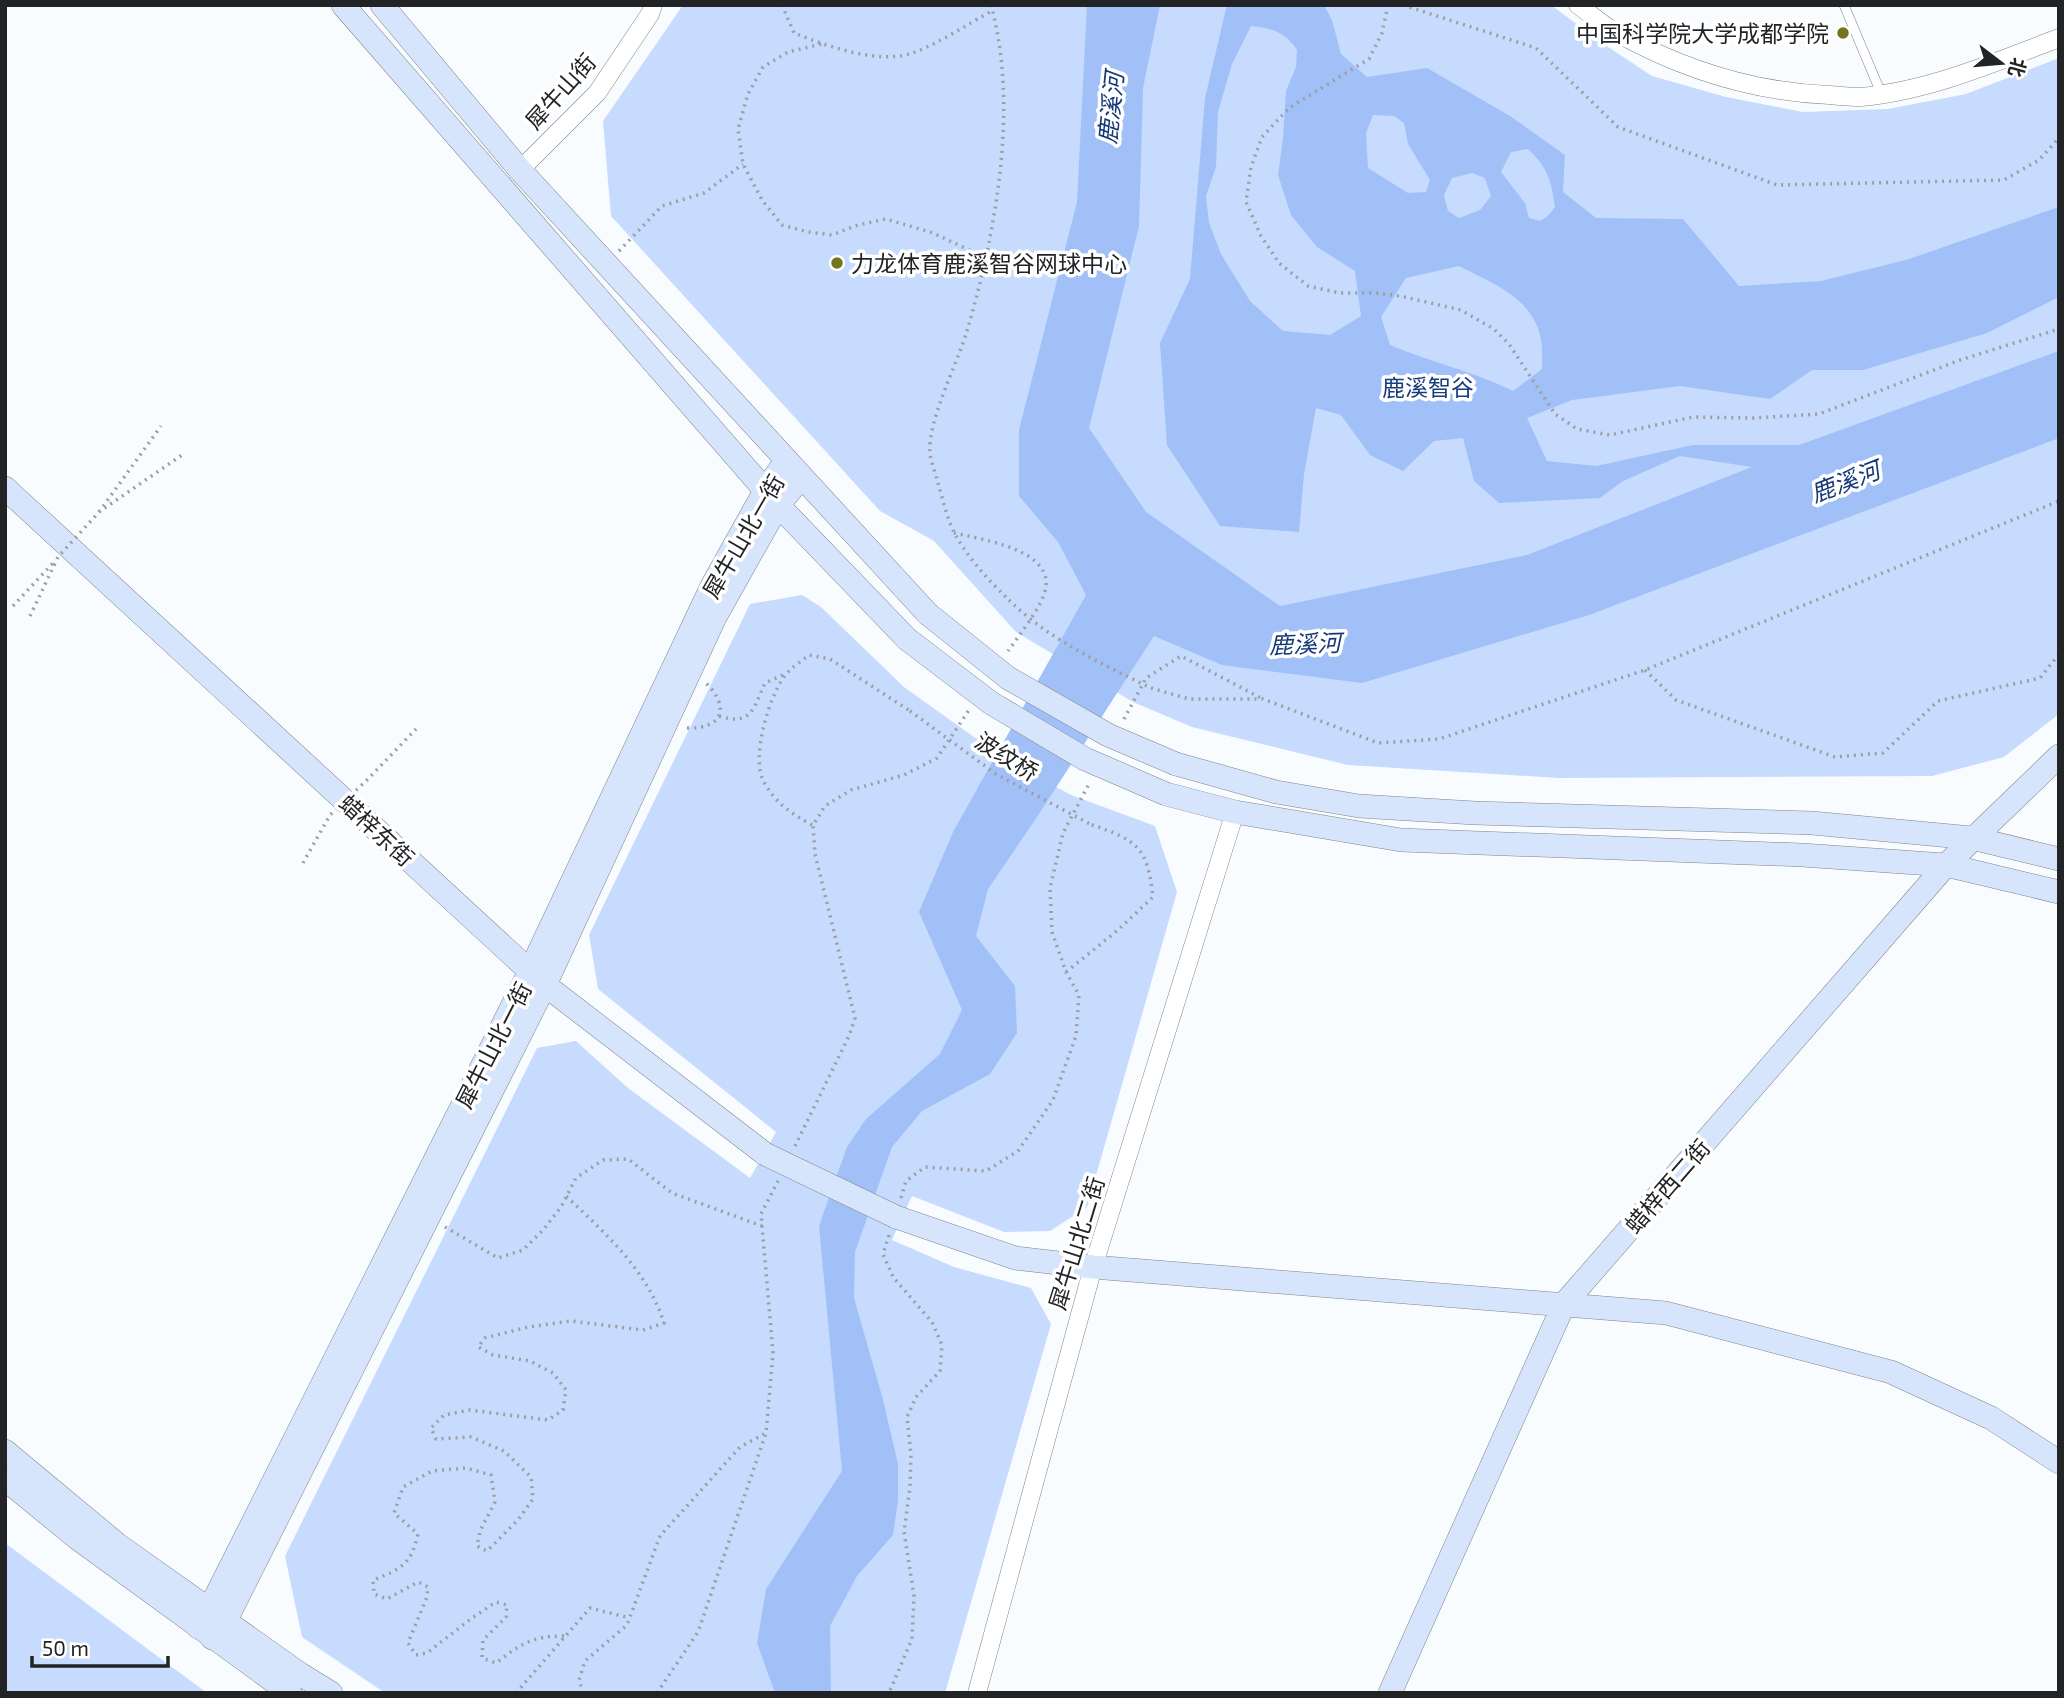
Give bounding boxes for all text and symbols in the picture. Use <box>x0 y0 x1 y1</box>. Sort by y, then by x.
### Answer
place label: 中国科学院大学成都学院 <box>1576 19 1829 47</box>
marker: 中国科学院大学成都学院 <box>1835 25 1851 41</box>
north arrow <box>1966 28 2036 98</box>
street label: 犀牛山街 <box>519 47 601 135</box>
text: 北 <box>2004 56 2031 80</box>
water label: 鹿溪河 <box>1092 67 1129 145</box>
place label: 力龙体育鹿溪智谷网球中心 <box>851 249 1127 277</box>
marker: 力龙体育鹿溪智谷网球中心 <box>829 255 845 271</box>
park label: 鹿溪智谷 <box>1382 373 1474 401</box>
water label: 鹿溪河 <box>1806 453 1888 507</box>
street label: 犀牛山北一街 <box>696 469 790 603</box>
water label: 鹿溪河 <box>1269 627 1345 659</box>
street label: 波纹桥 <box>970 726 1044 786</box>
street label: 蜡梓东街 <box>334 788 420 872</box>
street label: 犀牛山北一街 <box>449 977 537 1113</box>
street label: 蜡梓西二街 <box>1619 1133 1715 1239</box>
street label: 犀牛山北二街 <box>1042 1173 1110 1313</box>
scale bar <box>32 1624 168 1668</box>
text: 50 m <box>42 1635 89 1660</box>

